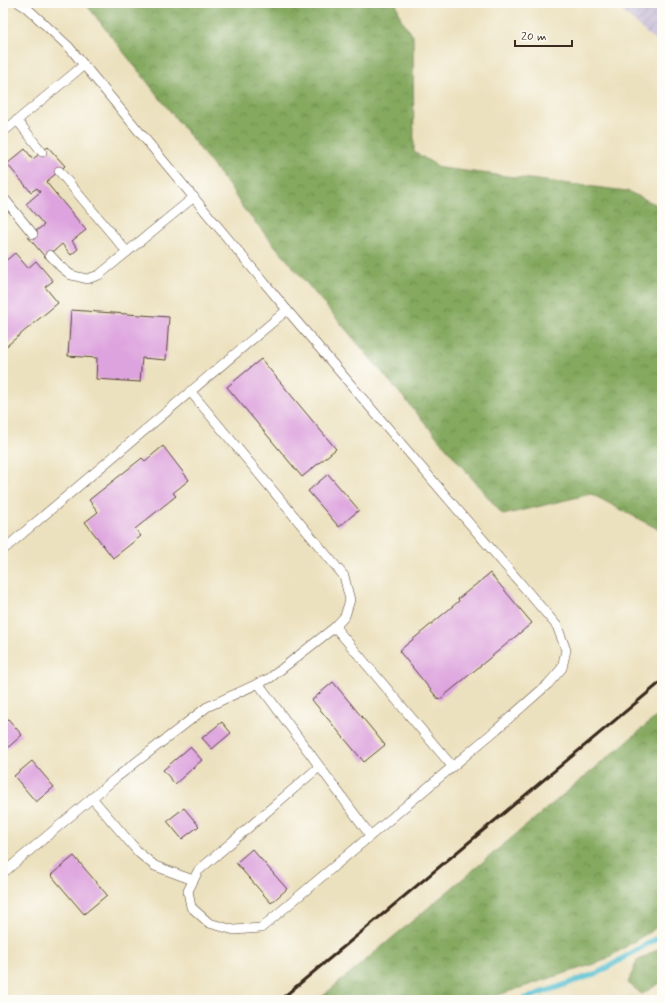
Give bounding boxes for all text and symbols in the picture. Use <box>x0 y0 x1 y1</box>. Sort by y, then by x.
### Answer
scale bar <box>515 22 572 48</box>
text: 20 m <box>521 29 547 45</box>

